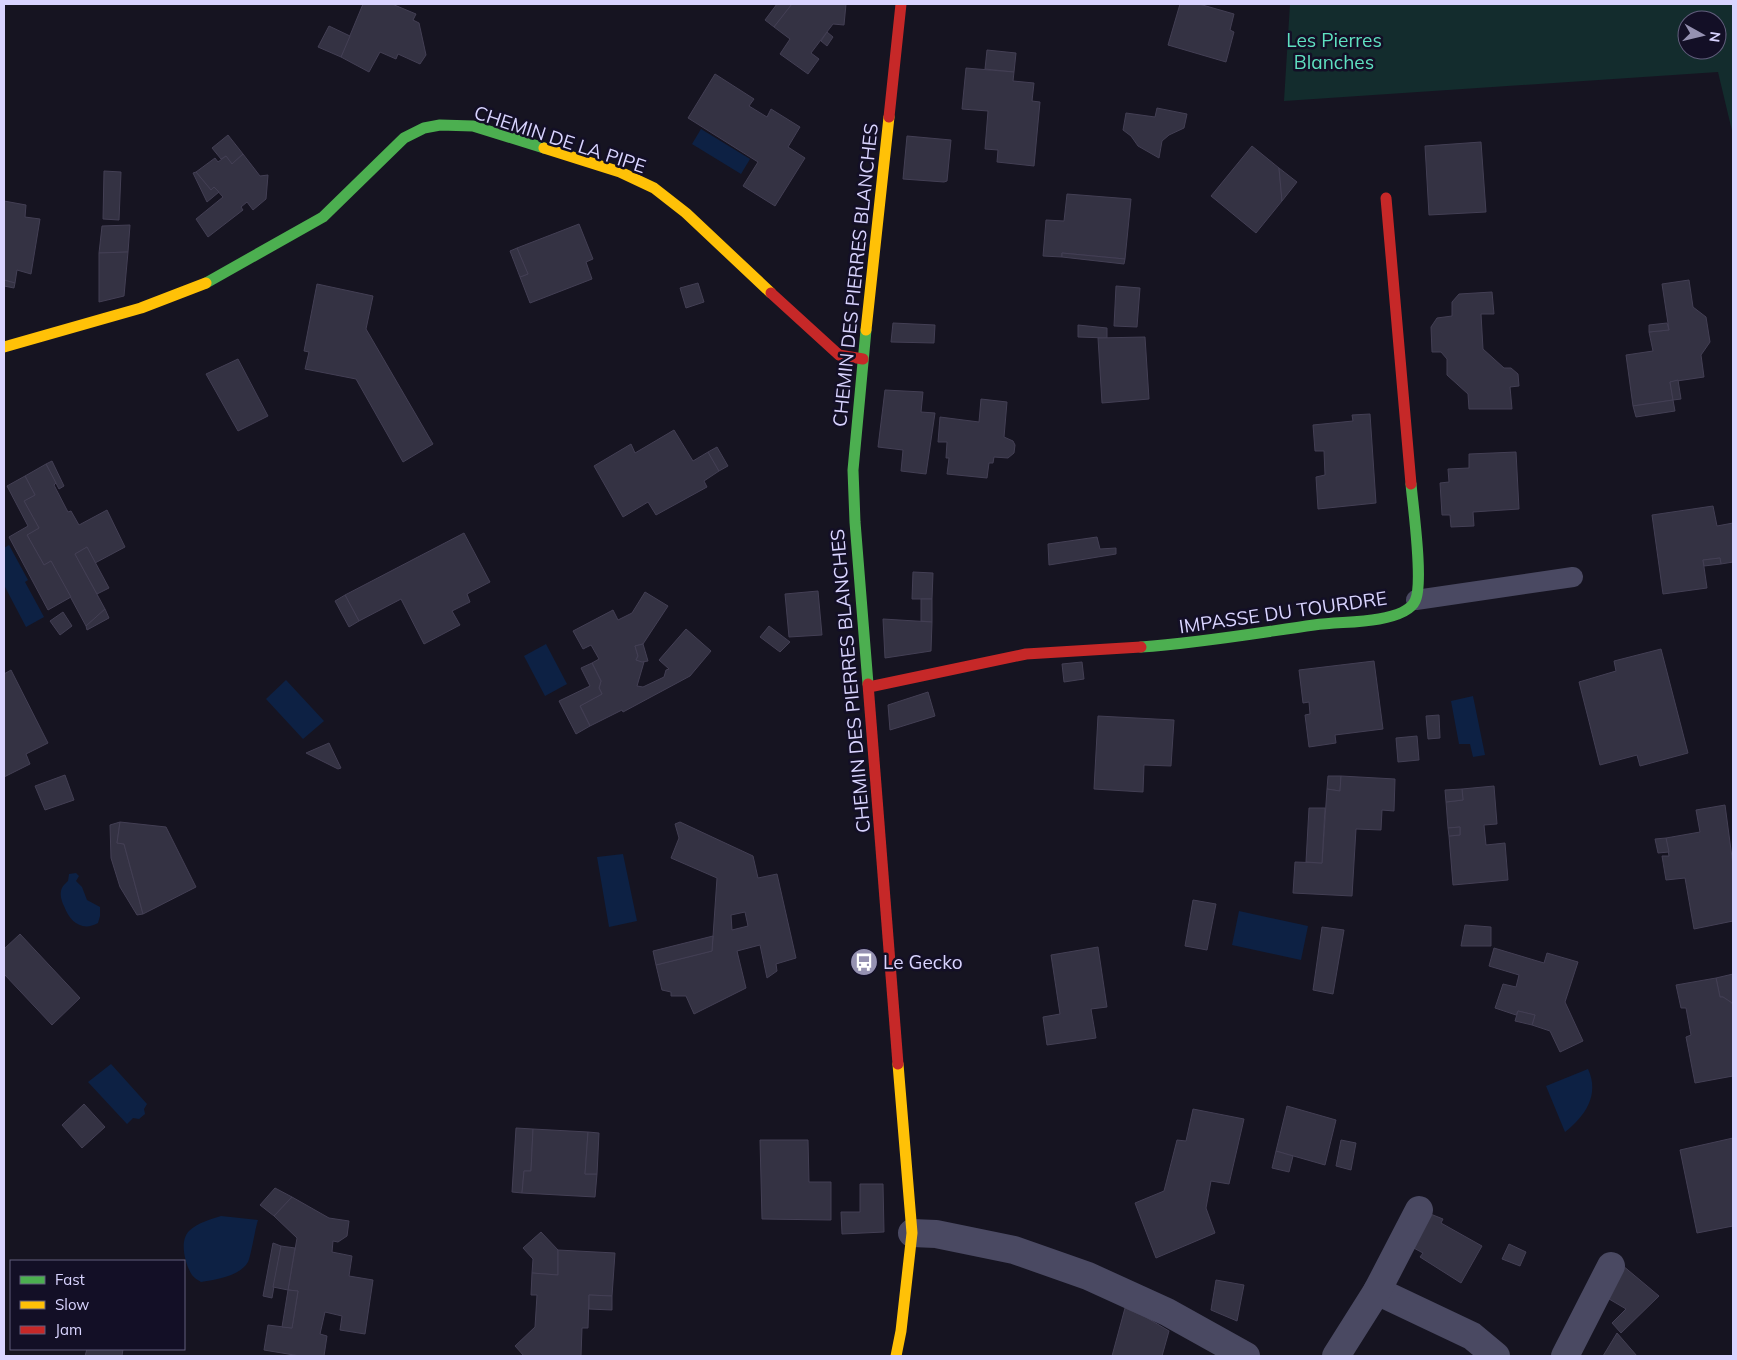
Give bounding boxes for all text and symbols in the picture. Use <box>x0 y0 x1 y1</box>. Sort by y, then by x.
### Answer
north arrow <box>1677 10 1727 60</box>
park label: Les Pierres Blanches <box>1286 28 1382 74</box>
text: N <box>1705 30 1725 43</box>
street label: CHEMIN DE LA PIPE <box>471 100 649 178</box>
street label: CHEMIN DES PIERRES BLANCHES <box>827 122 883 428</box>
street label: CHEMIN DES PIERRES BLANCHES <box>825 528 875 834</box>
street label: IMPASSE DU TOURDRE <box>1177 586 1389 638</box>
bus stop icon: Le Gecko <box>849 947 879 977</box>
place label: Le Gecko <box>883 950 963 974</box>
legend <box>10 1260 185 1350</box>
text: Fast <box>55 1270 85 1289</box>
text: Slow <box>55 1295 89 1314</box>
text: Jam <box>55 1320 82 1339</box>

